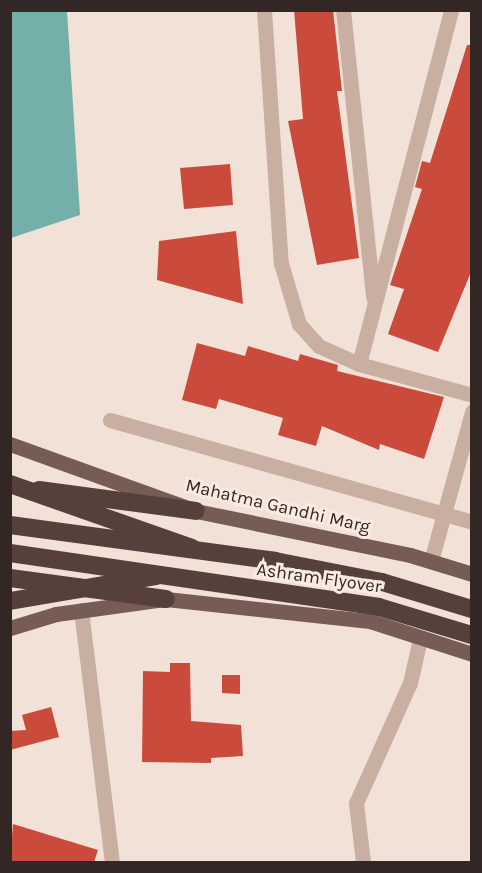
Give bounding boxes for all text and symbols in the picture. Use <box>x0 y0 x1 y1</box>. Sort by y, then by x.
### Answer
street label: Mahatma Gandhi Marg <box>184 474 372 538</box>
street label: Ashram Flyover <box>255 559 383 597</box>

